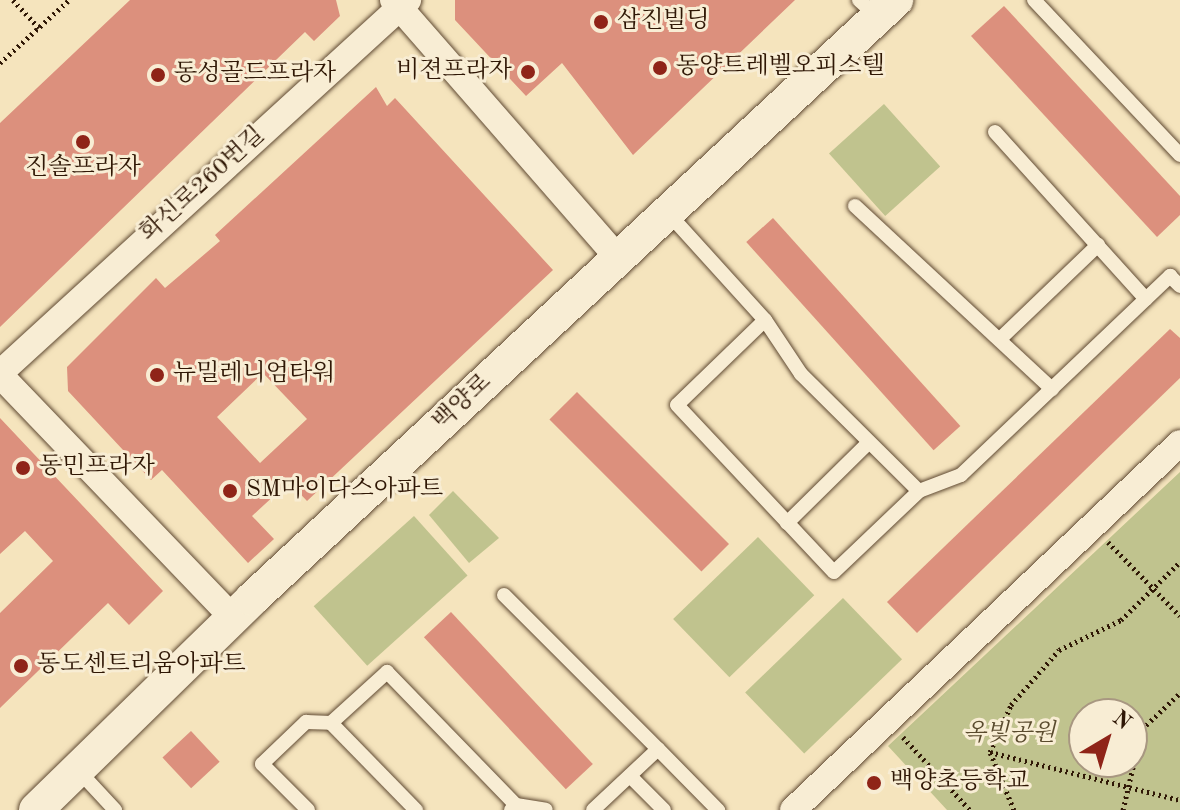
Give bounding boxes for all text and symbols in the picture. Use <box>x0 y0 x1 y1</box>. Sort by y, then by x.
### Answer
place label: 삼진빌딩 <box>617 8 710 36</box>
marker: 삼진빌딩 <box>592 13 610 31</box>
place label: 동양트레벨오피스텔 <box>676 54 885 82</box>
place label: 비젼프라자 <box>396 58 512 86</box>
marker: 동양트레벨오피스텔 <box>651 59 669 77</box>
place label: 동성골드프라자 <box>174 61 336 89</box>
marker: 비젼프라자 <box>519 63 537 81</box>
marker: 동성골드프라자 <box>149 66 167 84</box>
street label: 화신로260번길 <box>135 122 271 248</box>
marker: 진솔프라자 <box>74 133 92 151</box>
place label: 진솔프라자 <box>25 155 141 183</box>
place label: 뉴밀레니엄타워 <box>173 361 335 389</box>
marker: 뉴밀레니엄타워 <box>148 366 166 384</box>
street label: 백양로 <box>428 369 498 437</box>
place label: 동민프라자 <box>39 454 155 482</box>
marker: 동민프라자 <box>14 459 32 477</box>
place label: SM마이다스아파트 <box>246 477 443 505</box>
marker: SM마이다스아파트 <box>221 482 239 500</box>
place label: 동도센트리움아파트 <box>37 652 246 680</box>
marker: 동도센트리움아파트 <box>12 657 30 675</box>
north arrow <box>1068 698 1148 778</box>
text: N <box>1108 707 1135 735</box>
park label: 옥빛공원 <box>963 721 1055 749</box>
place label: 백양초등학교 <box>890 769 1029 797</box>
marker: 백양초등학교 <box>865 774 883 792</box>

